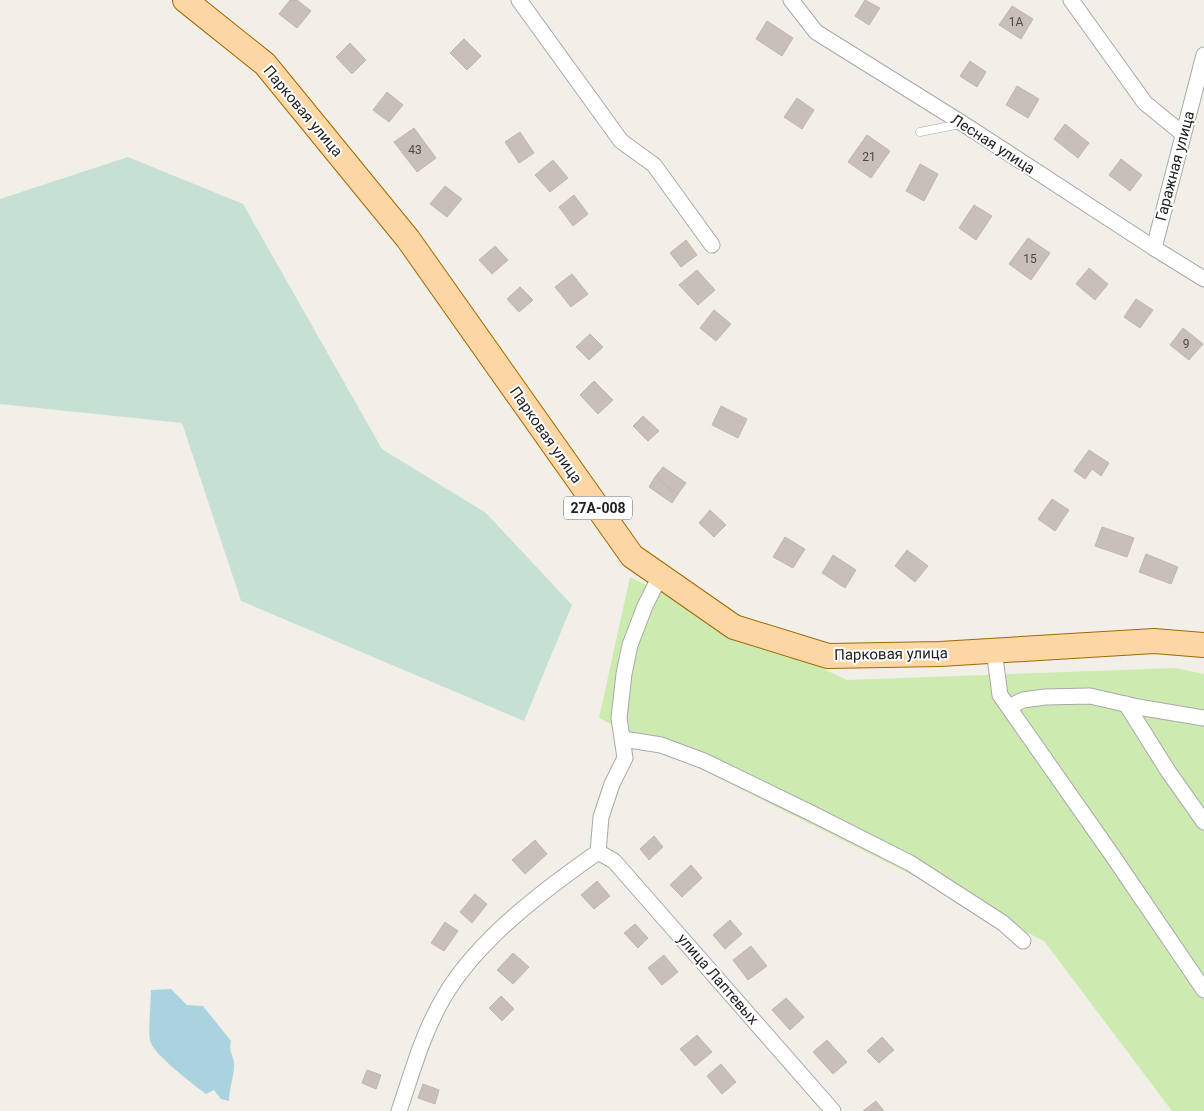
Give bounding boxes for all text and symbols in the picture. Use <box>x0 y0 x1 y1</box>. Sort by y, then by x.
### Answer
house number: 1А <box>1009 15 1023 29</box>
street label: Парковая улица <box>260 62 346 160</box>
street label: Гаражная улица <box>1152 109 1198 223</box>
street label: Лесная улица <box>948 110 1038 178</box>
house number: 43 <box>408 143 422 157</box>
house number: 21 <box>862 150 876 164</box>
house number: 15 <box>1023 252 1037 266</box>
house number: 9 <box>1183 337 1189 351</box>
street label: Парковая улица <box>506 383 586 487</box>
road number: 27А-008 <box>564 496 632 520</box>
street label: Парковая улица <box>834 644 948 664</box>
street label: улица Лаптевых <box>674 930 763 1029</box>

